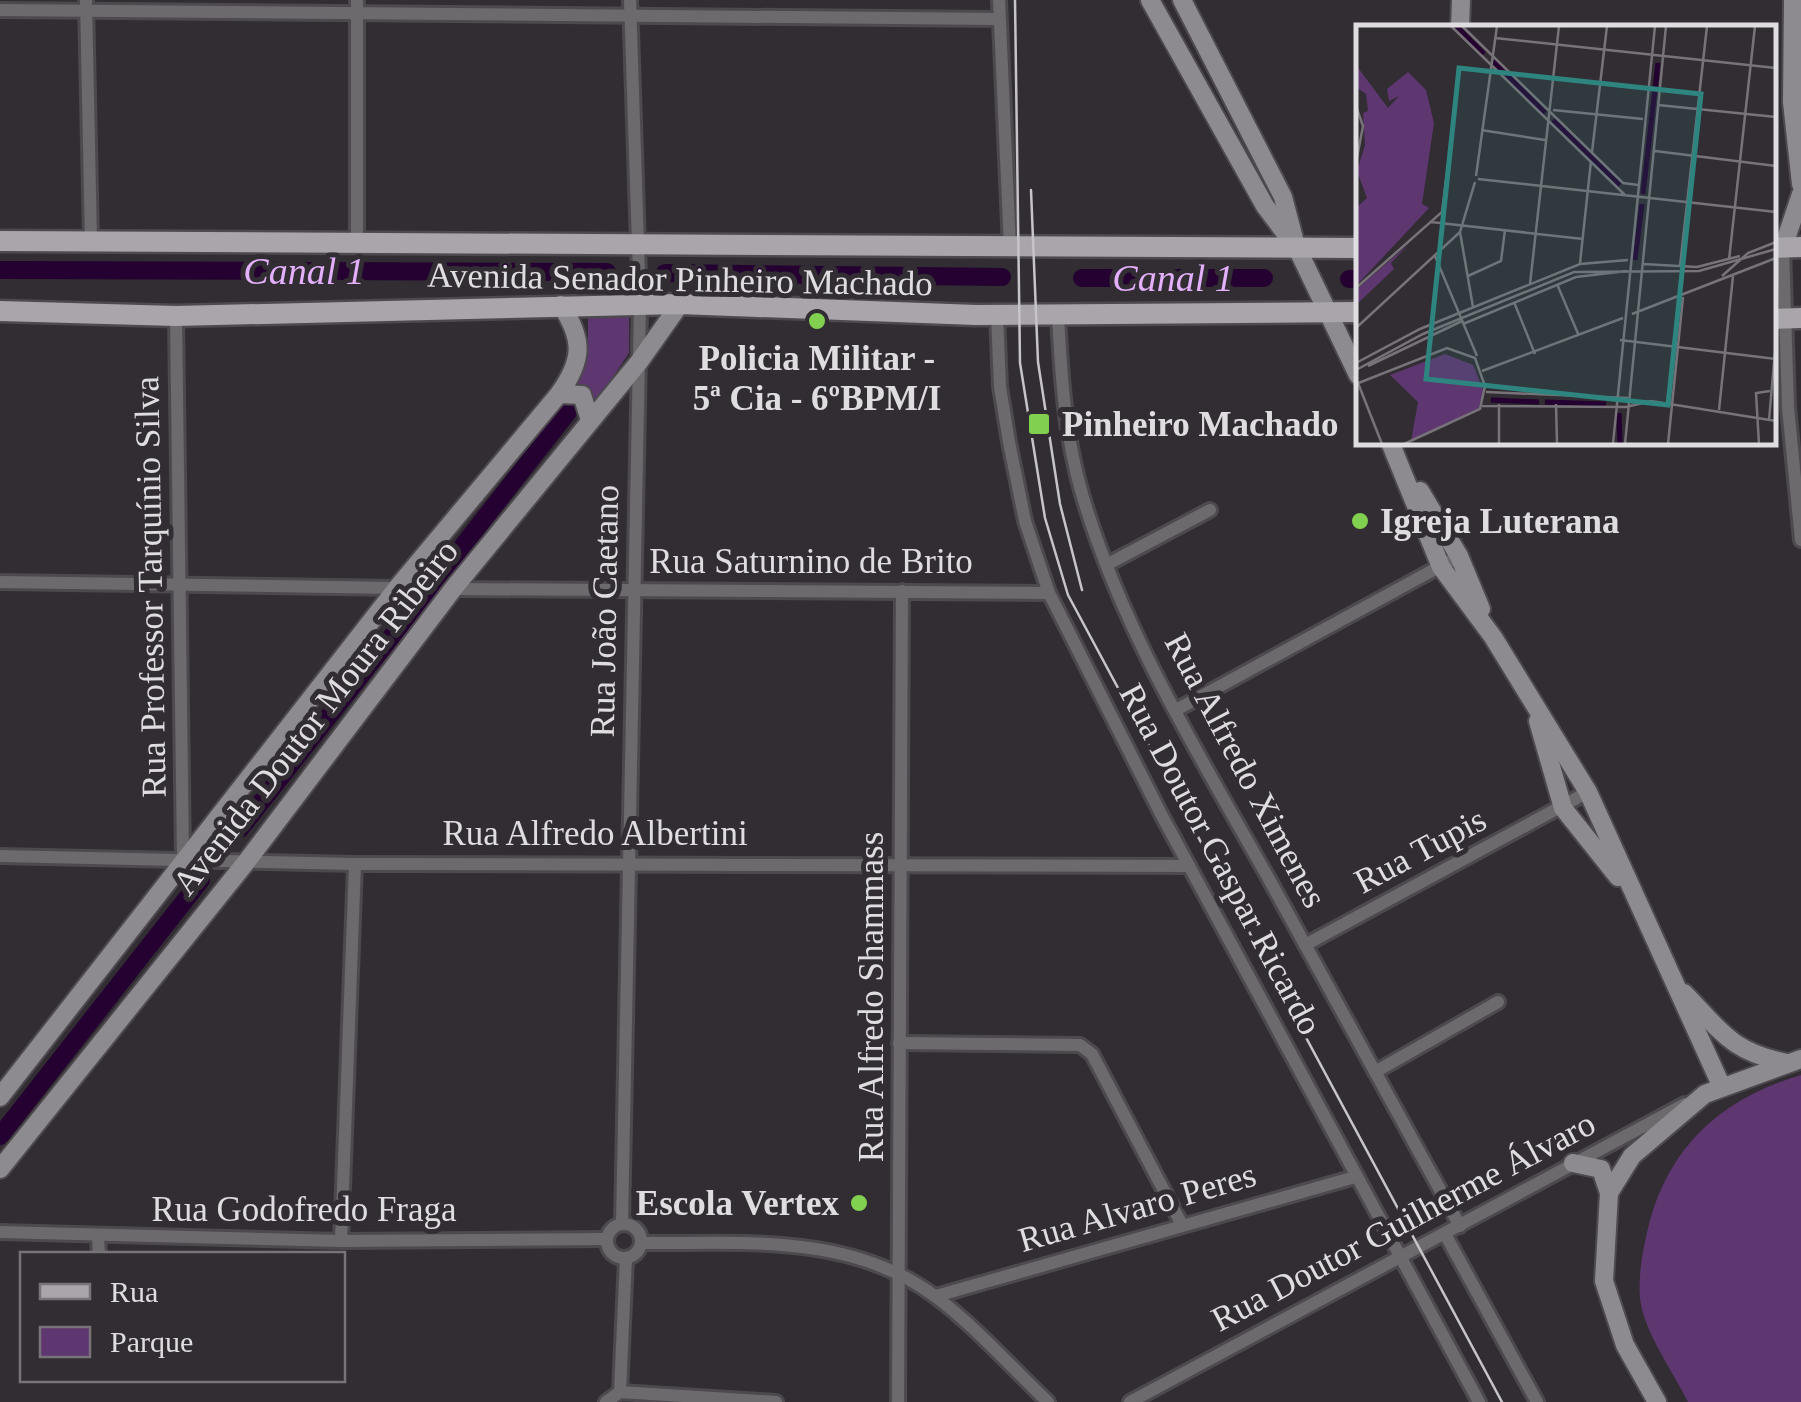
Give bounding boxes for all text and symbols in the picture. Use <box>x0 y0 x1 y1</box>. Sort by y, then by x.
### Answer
inset map <box>1356 25 1776 445</box>
water label: Canal 1 <box>243 250 365 292</box>
street label: Avenida Senador Pinheiro Machado <box>427 256 933 303</box>
water label: Canal 1 <box>1112 257 1234 299</box>
marker: Policia Militar - 5ª Cia - 6ºBPM/I <box>806 310 828 332</box>
place label: Policia Militar - 5ª Cia - 6ºBPM/I <box>693 339 941 418</box>
street label: Rua Professor Tarquínio Silva <box>127 375 174 798</box>
place label: Pinheiro Machado <box>1062 405 1338 444</box>
marker: Pinheiro Machado <box>1026 411 1052 437</box>
street label: Rua João Caetano <box>583 484 626 738</box>
place label: Igreja Luterana <box>1380 502 1619 541</box>
marker: Igreja Luterana <box>1349 510 1371 532</box>
street label: Avenida Doutor Moura Ribeiro <box>165 532 466 903</box>
street label: Rua Saturnino de Brito <box>649 542 973 581</box>
street label: Rua Alfredo Ximenes <box>1157 626 1334 914</box>
street label: Rua Doutor Gaspar Ricardo <box>1111 677 1330 1041</box>
street label: Rua Tupis <box>1348 800 1493 901</box>
street label: Rua Alfredo Albertini <box>442 814 748 853</box>
street label: Rua Alfredo Shammass <box>852 832 891 1162</box>
street label: Rua Doutor Guilherme Álvaro <box>1205 1104 1602 1339</box>
street label: Rua Alvaro Peres <box>1014 1155 1260 1260</box>
place label: Escola Vertex <box>636 1184 839 1223</box>
street label: Rua Godofredo Fraga <box>151 1190 457 1229</box>
marker: Escola Vertex <box>848 1192 870 1214</box>
legend <box>20 1252 345 1382</box>
text: Rua <box>110 1275 158 1308</box>
text: Parque <box>110 1325 193 1358</box>

